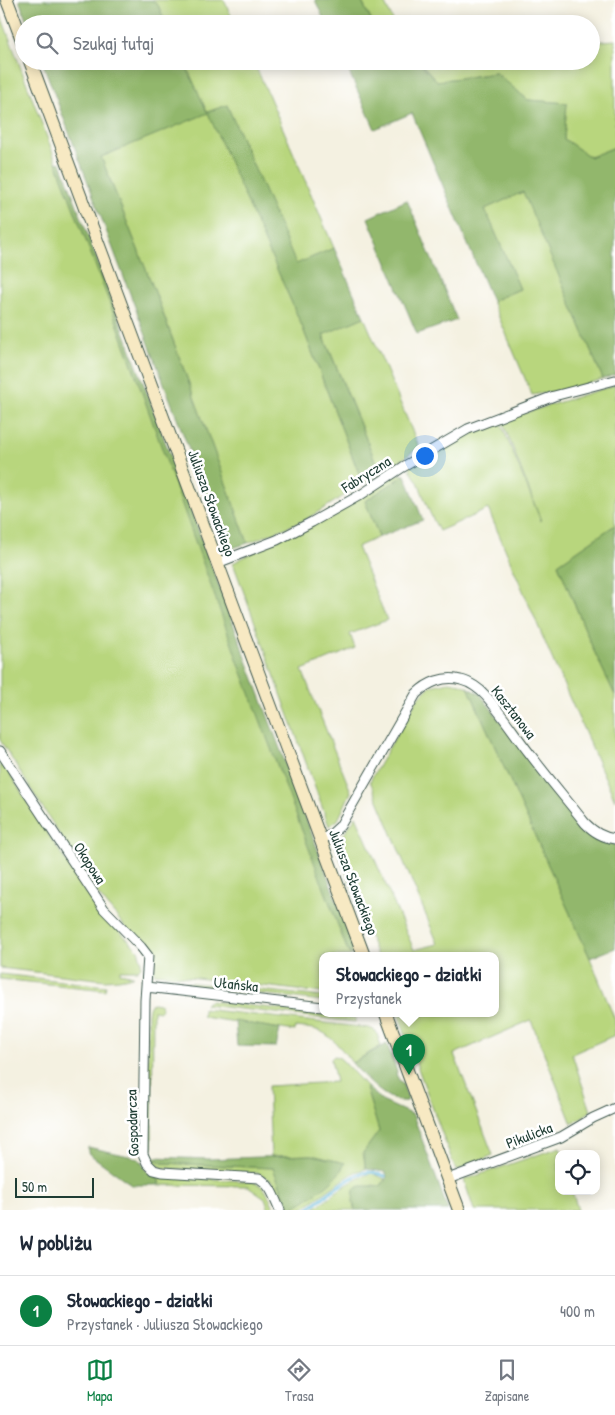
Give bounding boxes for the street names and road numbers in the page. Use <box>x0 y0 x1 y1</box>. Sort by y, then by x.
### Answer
street label: Juliusza Słowackiego <box>183 447 241 559</box>
street label: Fabryczna <box>336 451 395 498</box>
street label: Kasztanowa <box>486 681 542 743</box>
street label: Juliusza Słowackiego <box>324 826 384 938</box>
street label: Okopowa <box>69 838 111 888</box>
street label: Ułańska <box>213 971 259 997</box>
street label: Gospodarcza <box>120 1089 144 1157</box>
street label: Pikulicka <box>503 1117 555 1153</box>

